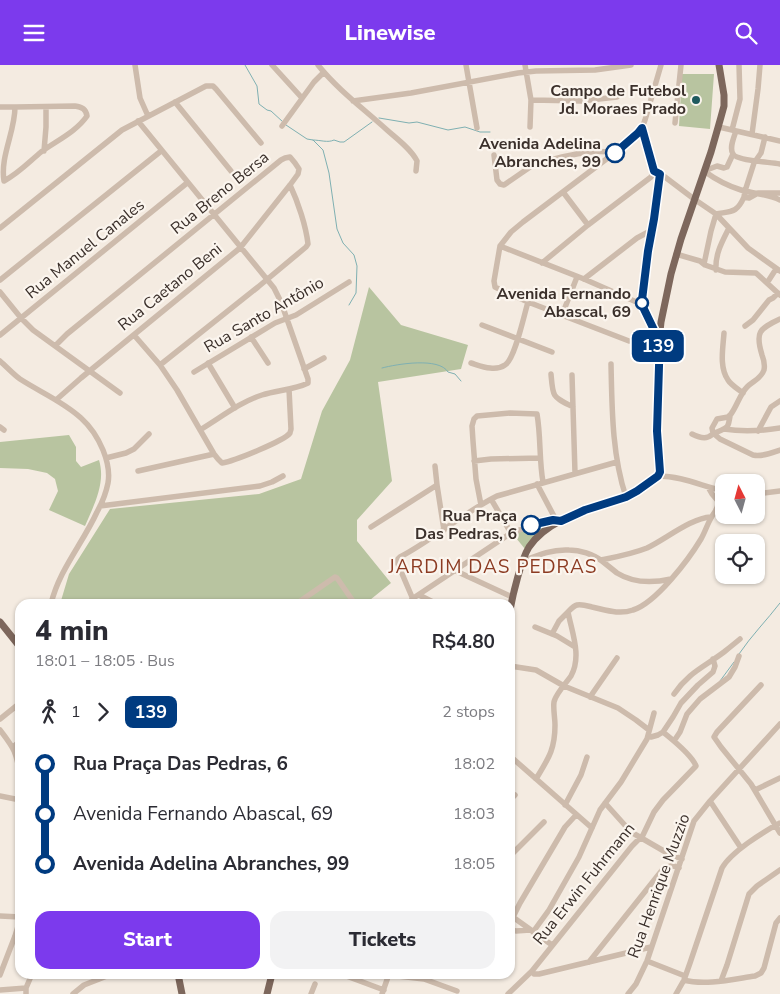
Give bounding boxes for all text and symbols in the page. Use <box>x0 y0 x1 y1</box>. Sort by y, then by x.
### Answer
text: Linewise <box>344 18 436 48</box>
icon: menu <box>20 19 48 47</box>
icon: search <box>732 19 760 47</box>
place label: Campo de Futebol Jd. Moraes Prado <box>550 80 686 120</box>
marker: Campo de Futebol Jd. Moraes Prado <box>690 94 702 106</box>
place label: Avenida Adelina Abranches, 99 <box>479 133 601 173</box>
marker: Avenida Adelina Abranches, 99 <box>605 143 625 163</box>
street label: Rua Breno Bersa <box>166 147 274 239</box>
street label: Rua Manuel Canales <box>21 194 149 304</box>
street label: Rua Caetano Beni <box>113 238 227 336</box>
street label: Rua Santo Antônio <box>200 272 328 358</box>
place label: Avenida Fernando Abascal, 69 <box>497 283 631 323</box>
marker: Avenida Fernando Abascal, 69 <box>635 296 649 310</box>
line badge: 139 <box>629 330 687 362</box>
text: 139 <box>642 334 674 358</box>
north arrow <box>715 474 765 524</box>
map controls <box>715 474 765 584</box>
place label: Rua Praça Das Pedras, 6 <box>415 505 517 545</box>
marker: Rua Praça Das Pedras, 6 <box>521 515 541 535</box>
button: locate <box>715 534 765 584</box>
district label: JARDIM DAS PEDRAS <box>387 554 598 580</box>
text: 4 min <box>35 612 109 650</box>
text: R$4.80 <box>432 629 495 655</box>
text: 18:01 – 18:05 · Bus <box>35 650 175 672</box>
icon: walk <box>35 698 63 726</box>
icon: forward <box>89 698 117 726</box>
text: 139 <box>135 700 167 724</box>
text: 1 <box>71 701 81 723</box>
text: 2 stops <box>442 701 495 723</box>
text: Rua Praça Das Pedras, 6 <box>73 751 288 777</box>
text: 18:02 <box>453 753 495 775</box>
text: Avenida Fernando Abascal, 69 <box>73 801 333 827</box>
text: 18:03 <box>453 803 495 825</box>
street label: Rua Henrique Muzzio <box>623 810 695 961</box>
street label: Rua Erwin Fuhrmann <box>528 818 640 950</box>
text: Avenida Adelina Abranches, 99 <box>73 851 350 877</box>
text: 18:05 <box>453 853 495 875</box>
button: Start <box>35 911 260 969</box>
button: Tickets <box>270 911 495 969</box>

